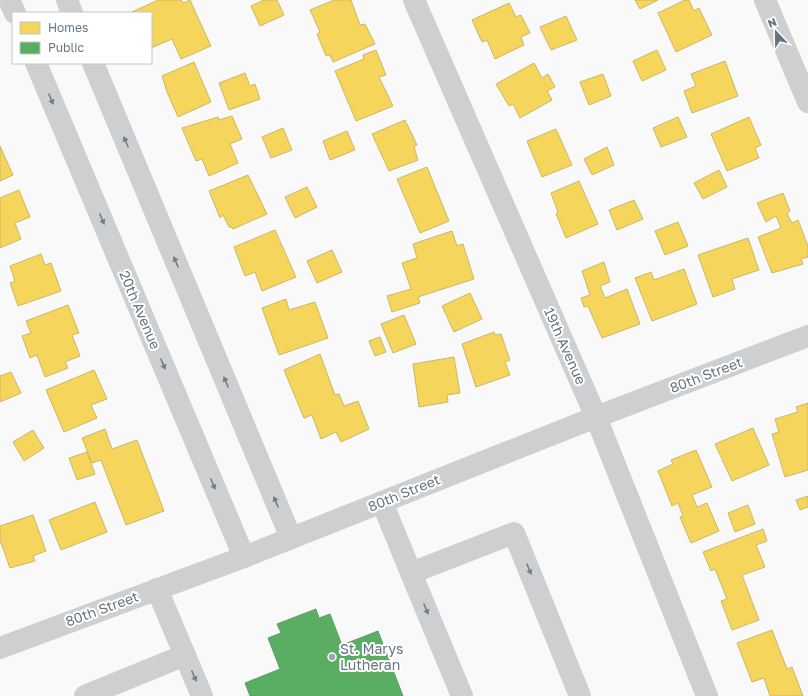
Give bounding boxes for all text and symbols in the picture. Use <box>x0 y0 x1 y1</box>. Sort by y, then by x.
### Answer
legend <box>12 12 152 64</box>
north arrow <box>756 12 796 52</box>
text: N <box>766 15 778 30</box>
text: Homes <box>48 20 88 35</box>
text: Public <box>48 40 85 55</box>
one-way arrow <box>48 93 54 104</box>
one-way arrow <box>123 136 129 147</box>
one-way arrow <box>99 213 105 225</box>
one-way arrow <box>173 256 179 267</box>
street label: 20th Avenue <box>116 268 165 352</box>
street label: 19th Avenue <box>541 305 590 387</box>
street label: 80th Street <box>667 353 745 396</box>
one-way arrow <box>160 359 166 370</box>
one-way arrow <box>223 376 229 387</box>
street label: 80th Street <box>365 470 442 515</box>
one-way arrow <box>211 479 217 491</box>
one-way arrow <box>273 496 279 507</box>
one-way arrow <box>526 563 532 575</box>
street label: 80th Street <box>63 587 141 630</box>
one-way arrow <box>423 604 429 616</box>
place label: St. Marys Lutheran <box>340 640 404 673</box>
marker: St. Marys Lutheran <box>327 652 337 662</box>
one-way arrow <box>191 670 197 682</box>

